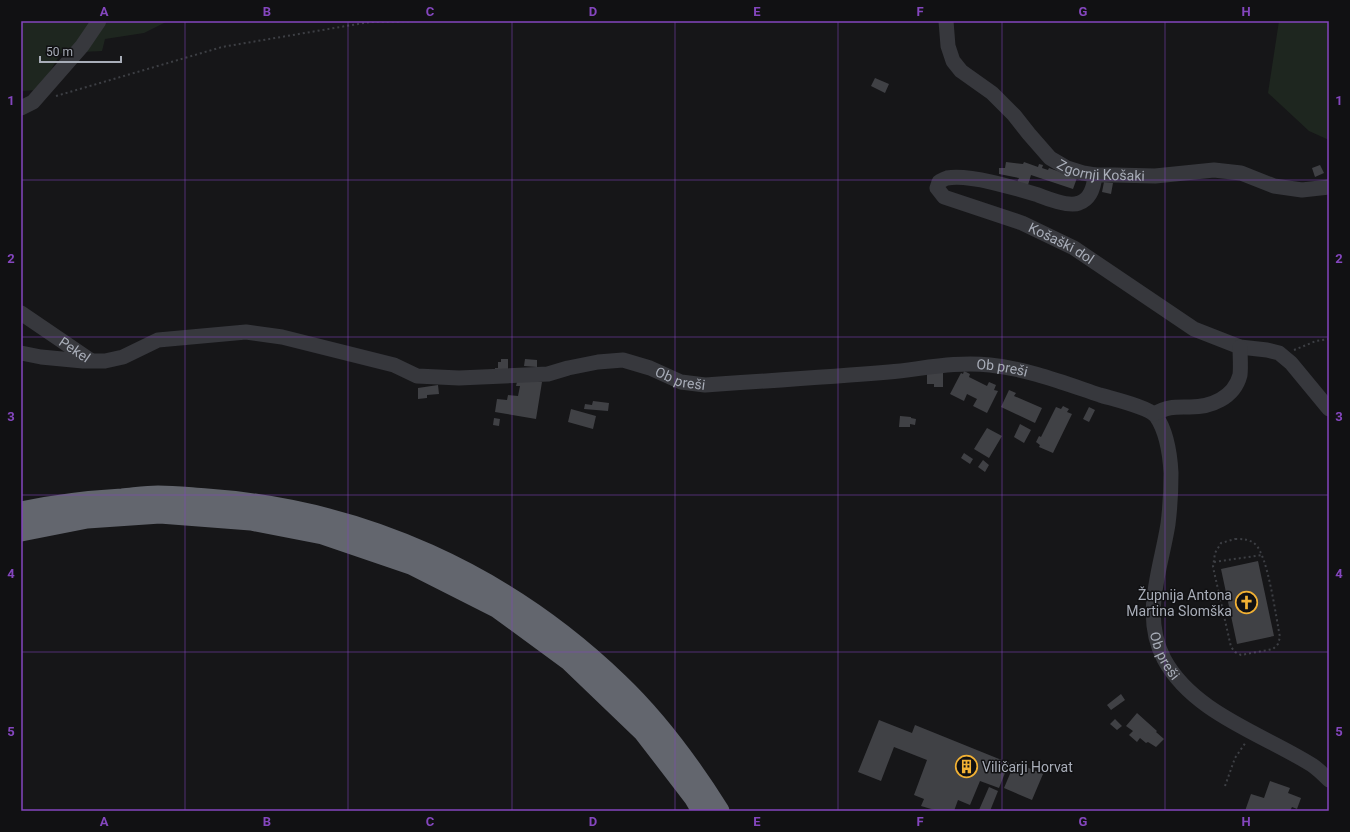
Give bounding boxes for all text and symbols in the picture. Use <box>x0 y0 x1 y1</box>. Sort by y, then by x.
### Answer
text: A <box>100 4 109 19</box>
text: B <box>263 4 271 19</box>
text: C <box>426 4 435 19</box>
text: D <box>589 4 597 19</box>
text: E <box>753 4 761 19</box>
text: F <box>916 4 924 19</box>
text: G <box>1079 4 1088 19</box>
text: H <box>1241 4 1251 19</box>
scale bar <box>40 38 121 64</box>
text: 50 m <box>46 45 73 59</box>
text: 1 <box>7 93 15 108</box>
text: 1 <box>1335 93 1343 108</box>
street label: Zgornji Košaki <box>1054 156 1145 184</box>
street label: Košaški dol <box>1026 219 1097 267</box>
text: 2 <box>7 251 15 266</box>
text: 2 <box>1335 251 1343 266</box>
street label: Pekel <box>56 333 93 366</box>
street label: Ob preši <box>976 356 1029 380</box>
street label: Ob preši <box>653 363 706 393</box>
text: 3 <box>7 409 15 424</box>
text: 3 <box>1335 409 1343 424</box>
text: 4 <box>7 566 15 581</box>
text: 4 <box>1335 566 1343 581</box>
place label: Župnija Antona Martina Slomška <box>1126 586 1232 619</box>
church icon: Župnija Antona Martina Slomška <box>1234 590 1260 616</box>
street label: Ob preši <box>1147 630 1183 683</box>
text: 5 <box>7 724 15 739</box>
text: 5 <box>1335 724 1343 739</box>
building icon: Viličarji Horvat <box>953 754 979 780</box>
place label: Viličarji Horvat <box>982 759 1073 775</box>
text: A <box>100 814 109 829</box>
text: B <box>263 814 271 829</box>
text: C <box>426 814 435 829</box>
text: D <box>589 814 597 829</box>
text: E <box>753 814 761 829</box>
text: F <box>916 814 924 829</box>
text: G <box>1079 814 1088 829</box>
text: H <box>1241 814 1251 829</box>

